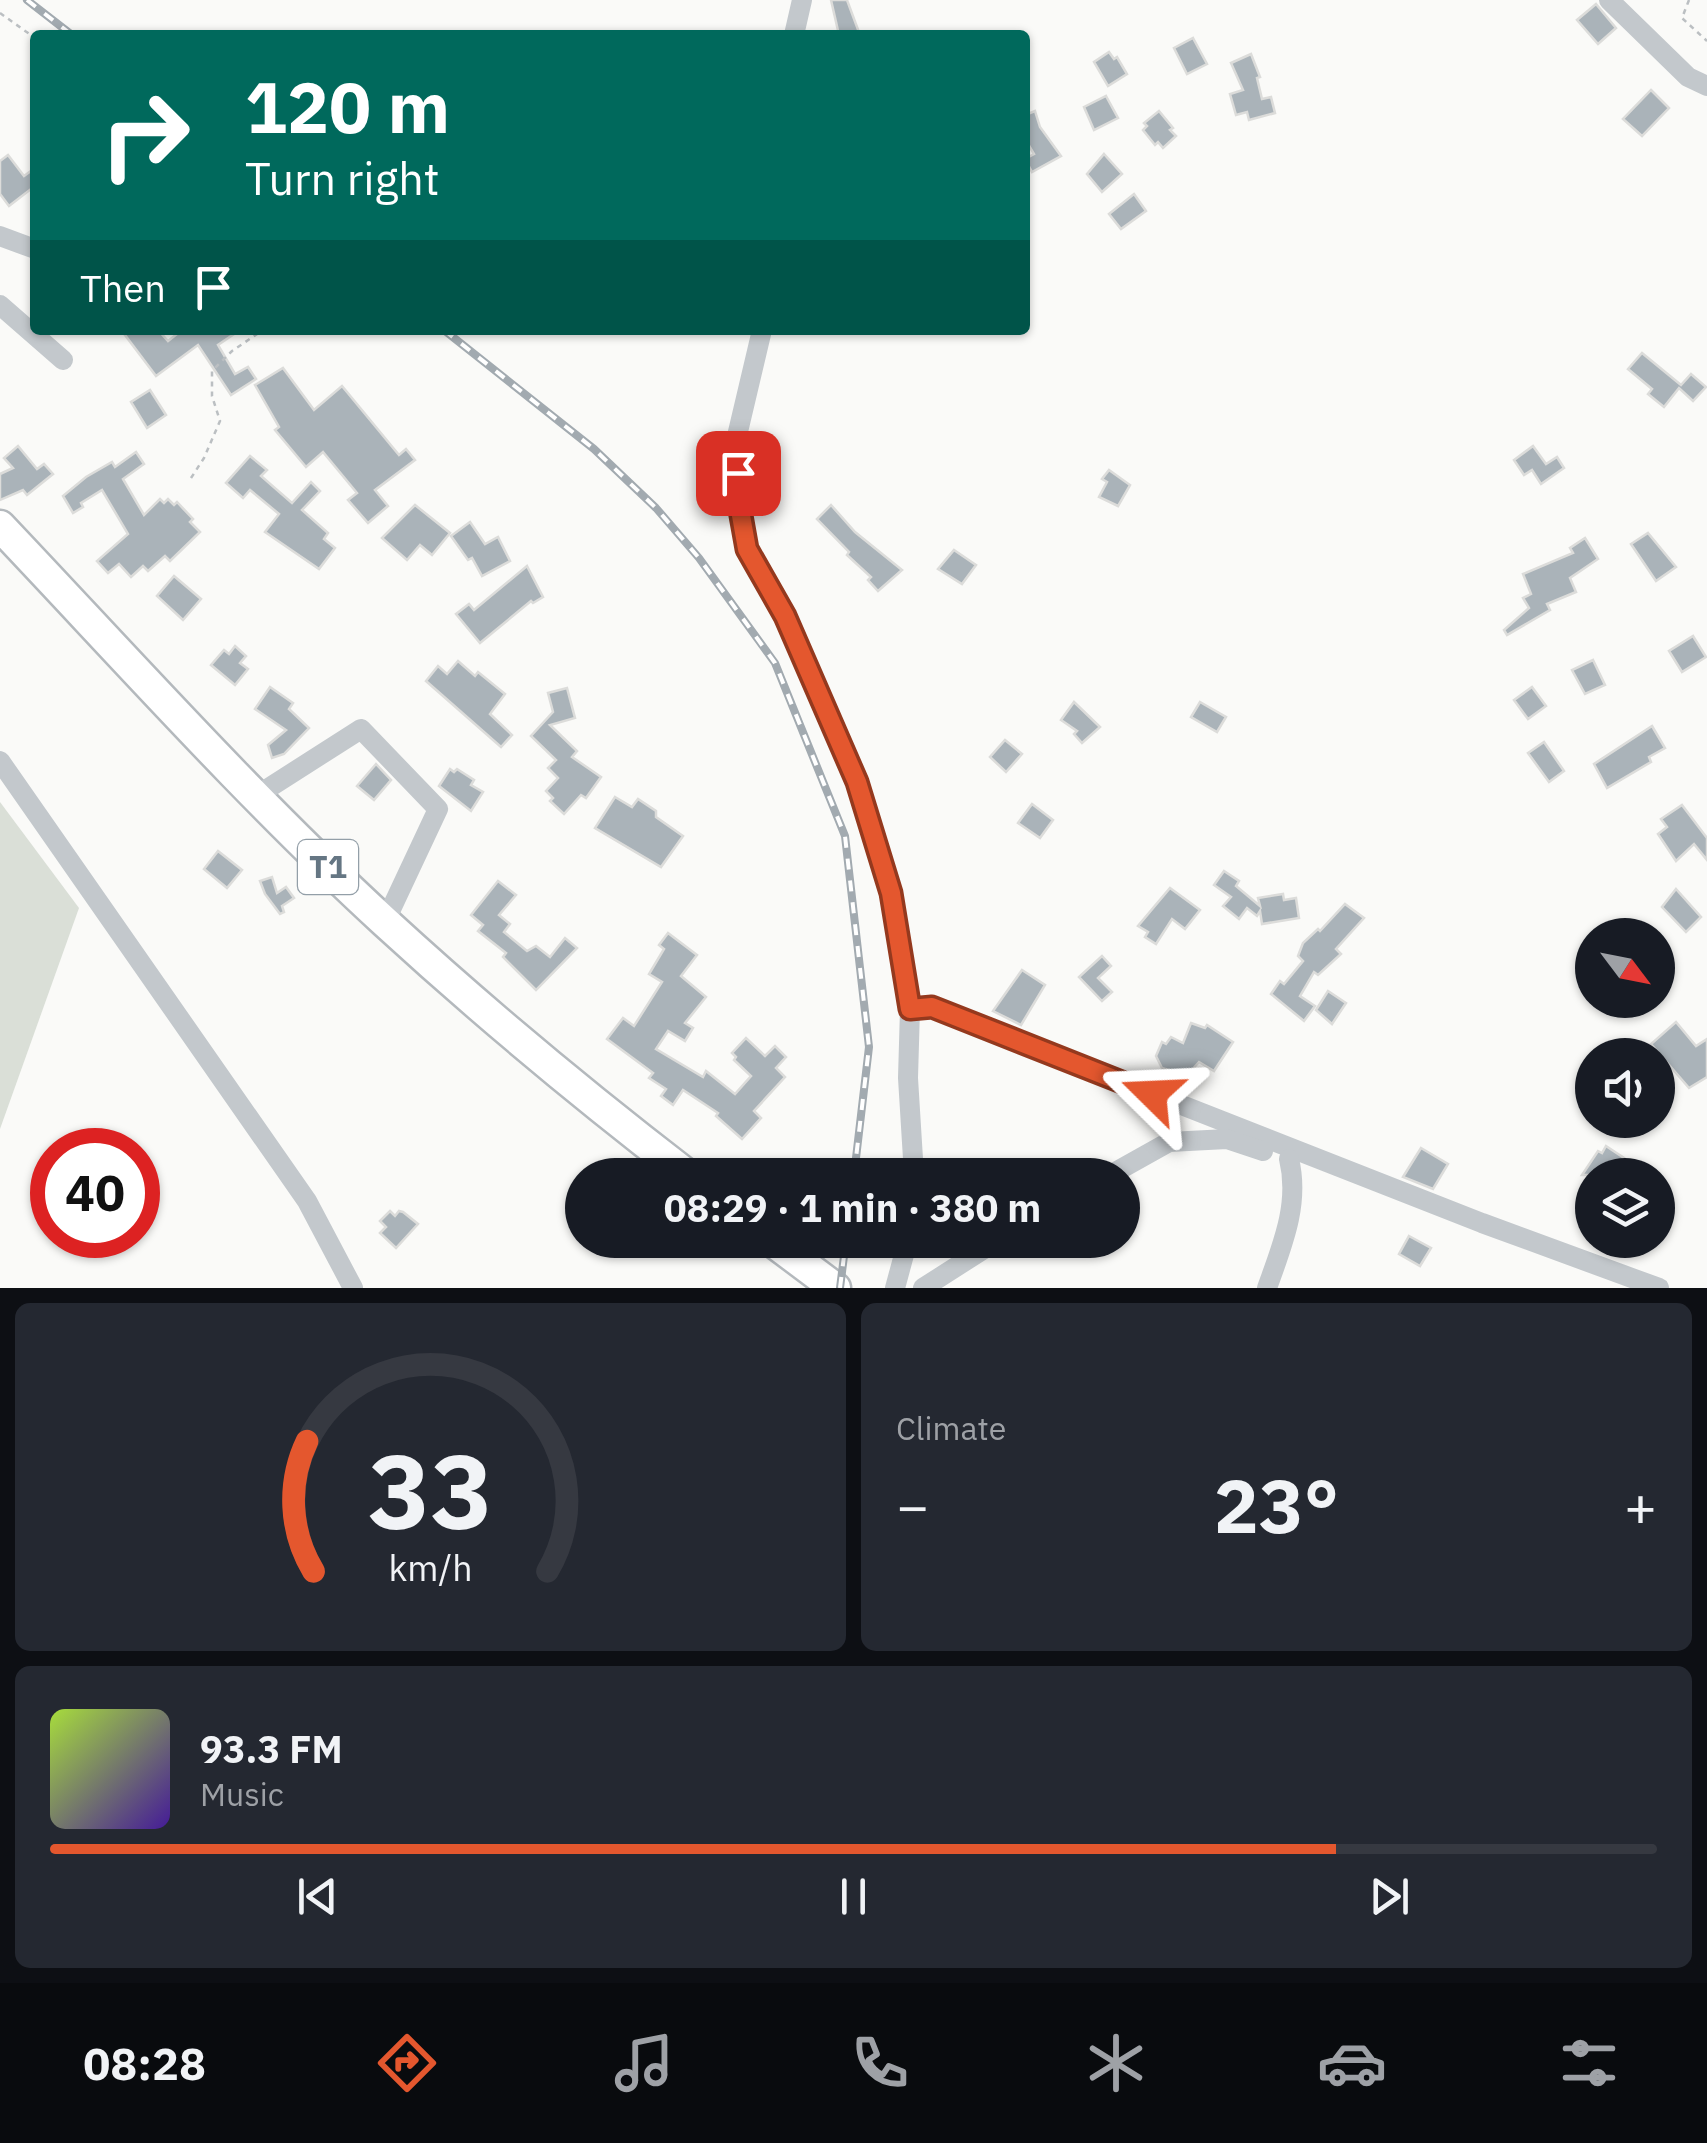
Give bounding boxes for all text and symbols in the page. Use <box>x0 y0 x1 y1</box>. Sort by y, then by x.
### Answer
text: 120 m <box>245 61 450 152</box>
icon: right <box>80 70 210 200</box>
text: Turn right <box>245 149 440 207</box>
icon: arrive <box>186 260 241 315</box>
text: Then <box>80 263 166 312</box>
pin <box>696 431 781 516</box>
icon: arrive <box>711 446 766 501</box>
road number: T1 <box>298 840 358 894</box>
north arrow <box>1575 918 1675 1018</box>
map controls <box>1575 918 1675 1258</box>
button: sound <box>1575 1038 1675 1138</box>
position arrow <box>1100 1042 1204 1146</box>
speed limit sign: 40 <box>30 1128 160 1258</box>
button: layers <box>1575 1158 1675 1258</box>
text: 08:29 · 1 min · 380 m <box>664 1183 1041 1232</box>
text: Climate <box>896 1407 1006 1449</box>
text: 33 <box>368 1422 493 1558</box>
text: 23° <box>1214 1456 1339 1554</box>
text: − <box>896 1470 929 1541</box>
text: + <box>1624 1470 1657 1541</box>
text: km/h <box>388 1544 473 1591</box>
text: 93.3 FM <box>200 1724 343 1773</box>
text: Music <box>200 1773 284 1815</box>
icon: previous <box>290 1869 345 1924</box>
icon: pause <box>826 1869 881 1924</box>
icon: next <box>1362 1869 1417 1924</box>
icon: directions <box>372 2028 442 2098</box>
icon: music <box>609 2028 679 2098</box>
icon: phone <box>845 2028 915 2098</box>
icon: climate <box>1081 2028 1151 2098</box>
icon: car <box>1317 2028 1387 2098</box>
icon: filters <box>1554 2028 1624 2098</box>
text: 08:28 <box>83 2034 206 2092</box>

